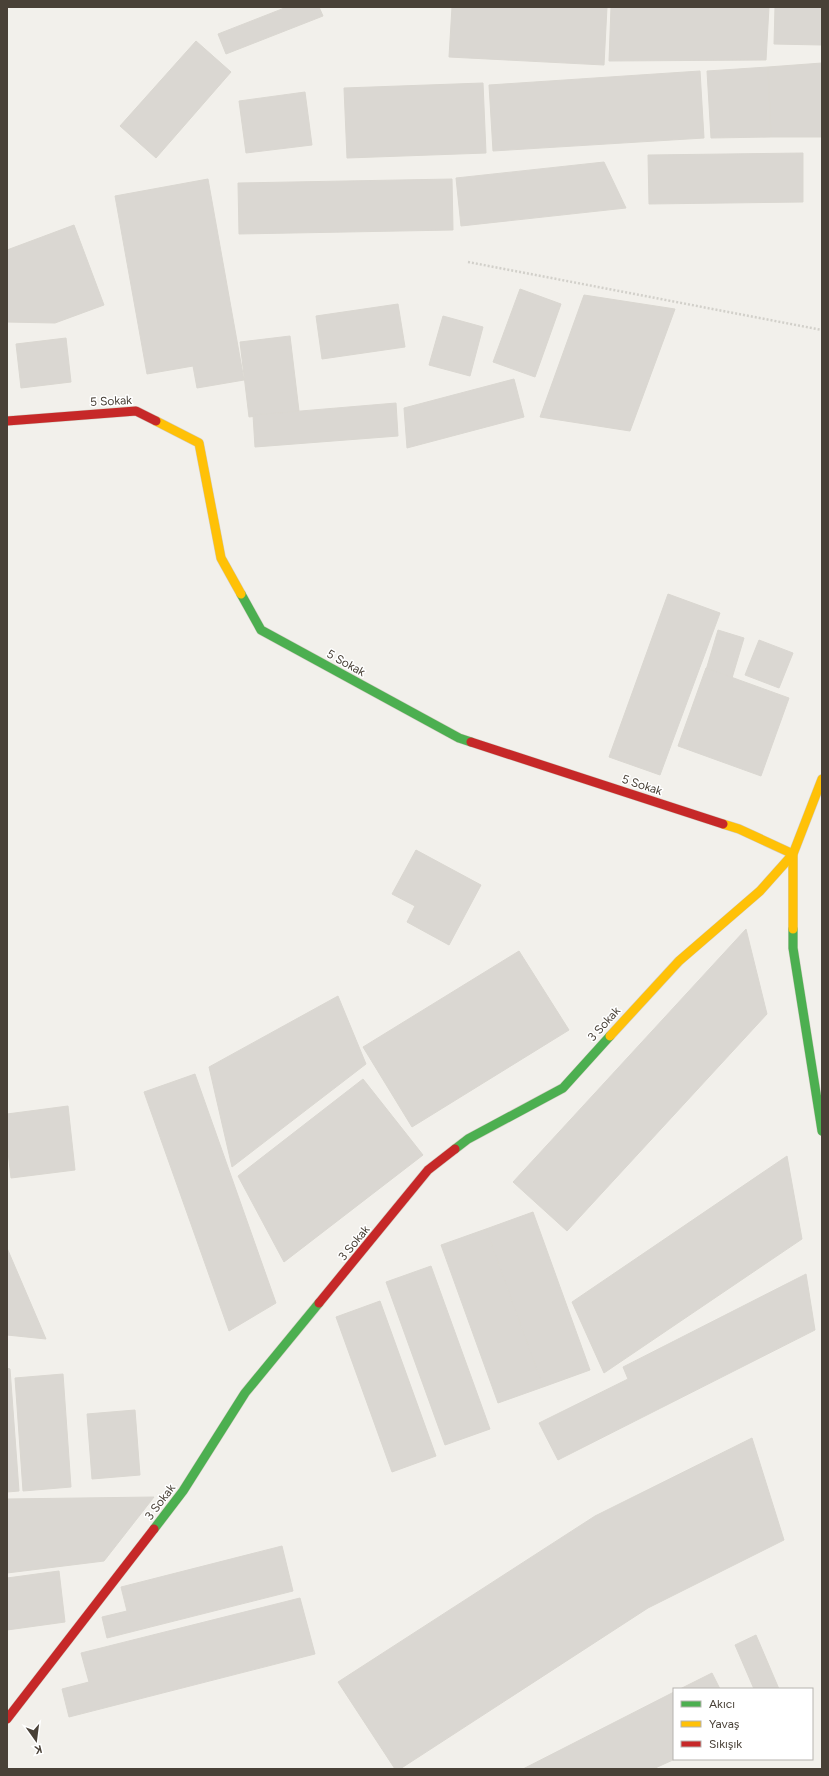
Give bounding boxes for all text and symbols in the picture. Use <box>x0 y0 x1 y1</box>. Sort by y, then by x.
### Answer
street label: 5 Sokak <box>90 393 132 409</box>
street label: 5 Sokak <box>324 647 368 679</box>
street label: 5 Sokak <box>620 772 664 798</box>
street label: 3 Sokak <box>585 1004 623 1044</box>
street label: 3 Sokak <box>336 1222 373 1264</box>
street label: 3 Sokak <box>142 1481 178 1523</box>
legend <box>673 1688 813 1760</box>
text: Akıcı <box>709 1697 735 1711</box>
text: Yavaş <box>709 1717 740 1731</box>
north arrow <box>16 1720 56 1760</box>
text: Sıkışık <box>709 1737 742 1751</box>
text: K <box>33 1742 43 1757</box>

